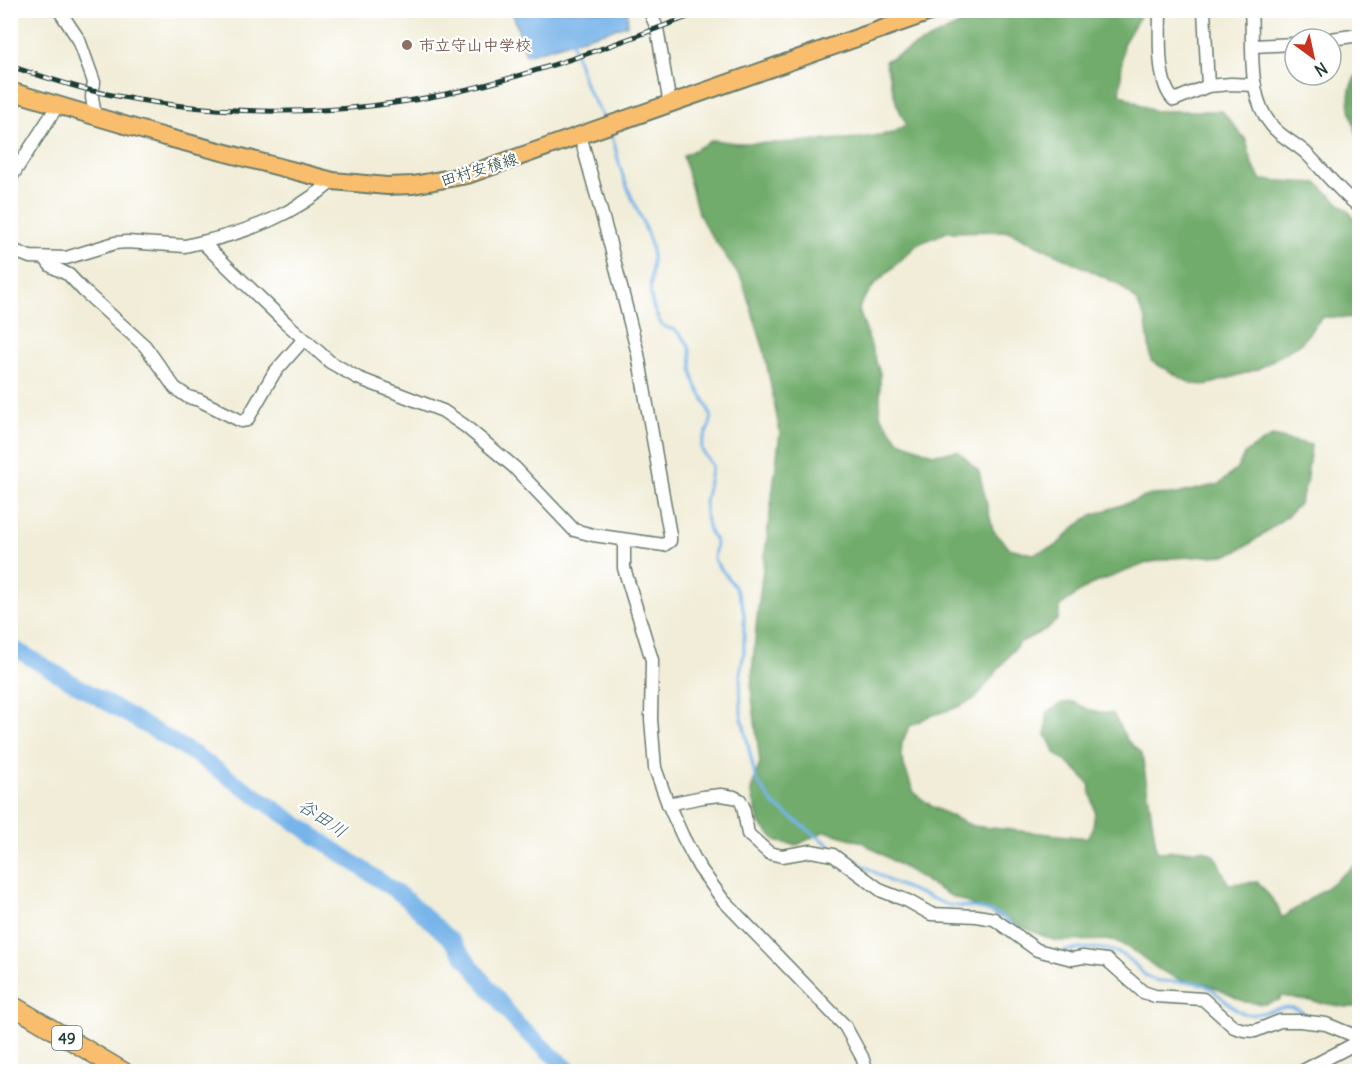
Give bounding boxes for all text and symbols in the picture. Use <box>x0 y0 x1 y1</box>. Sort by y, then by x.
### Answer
north arrow <box>1283 27 1343 87</box>
place label: 市立守山中学校 <box>419 35 531 55</box>
marker: 市立守山中学校 <box>400 38 414 52</box>
text: N <box>1311 58 1331 81</box>
street label: 田村安積線 <box>438 148 520 190</box>
water label: 谷田川 <box>294 793 352 843</box>
road number: 49 <box>52 1026 82 1050</box>

